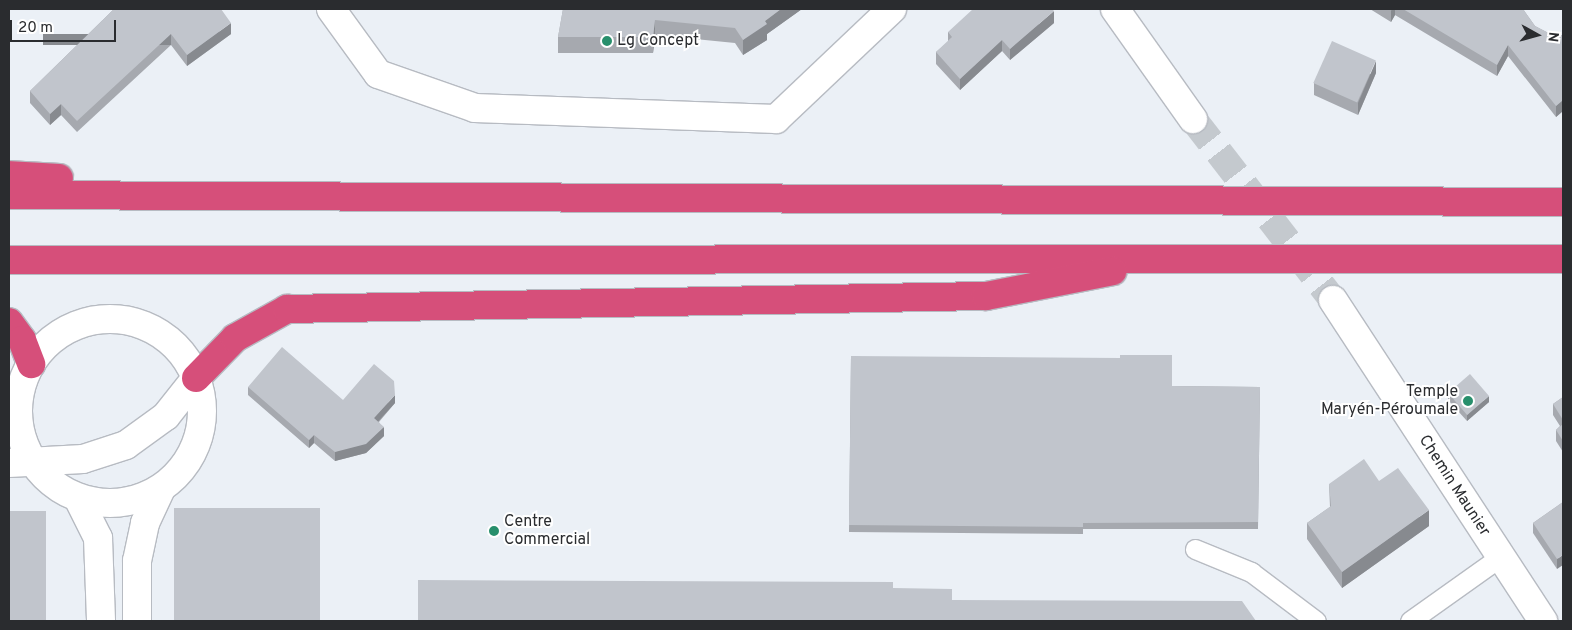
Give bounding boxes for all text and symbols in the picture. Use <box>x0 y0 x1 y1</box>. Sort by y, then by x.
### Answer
scale bar <box>12 10 119 42</box>
north arrow <box>1512 10 1562 60</box>
text: 20 m <box>18 19 53 38</box>
place label: Lg Concept <box>617 31 699 51</box>
text: N <box>1543 31 1561 43</box>
marker: Lg Concept <box>601 35 613 47</box>
place label: Temple Maryén-Péroumale <box>1321 382 1458 420</box>
marker: Temple Maryén-Péroumale <box>1462 395 1474 407</box>
street label: Chemin Maunier <box>1414 432 1494 540</box>
place label: Centre Commercial <box>504 512 590 550</box>
marker: Centre Commercial <box>488 525 500 537</box>

